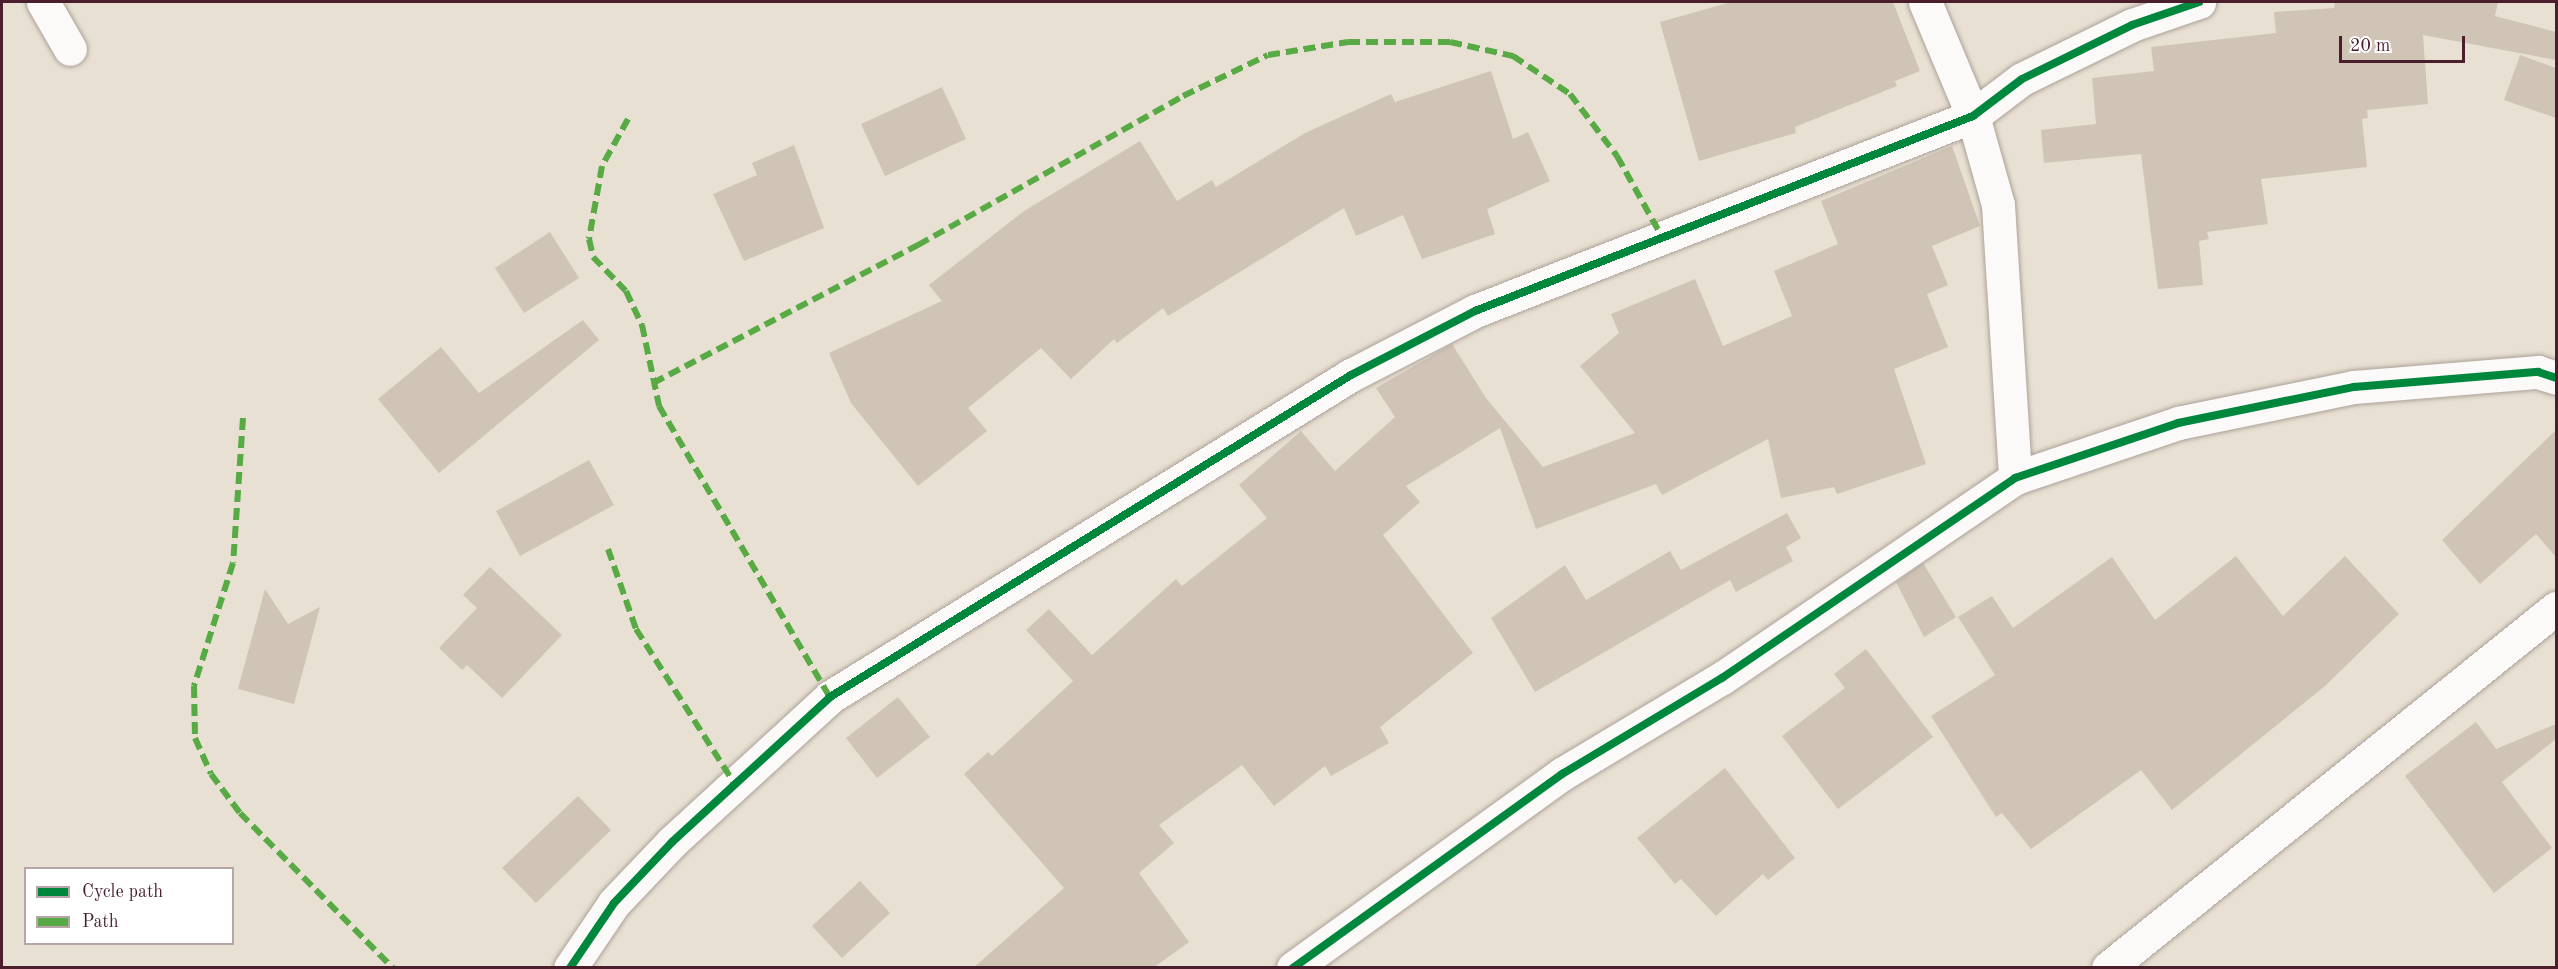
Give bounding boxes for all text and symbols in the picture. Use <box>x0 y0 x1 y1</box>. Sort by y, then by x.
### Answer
scale bar <box>2342 24 2468 62</box>
text: 20 m <box>2350 37 2390 55</box>
legend <box>24 867 234 945</box>
text: Cycle path <box>82 883 163 901</box>
text: Path <box>82 913 118 931</box>

